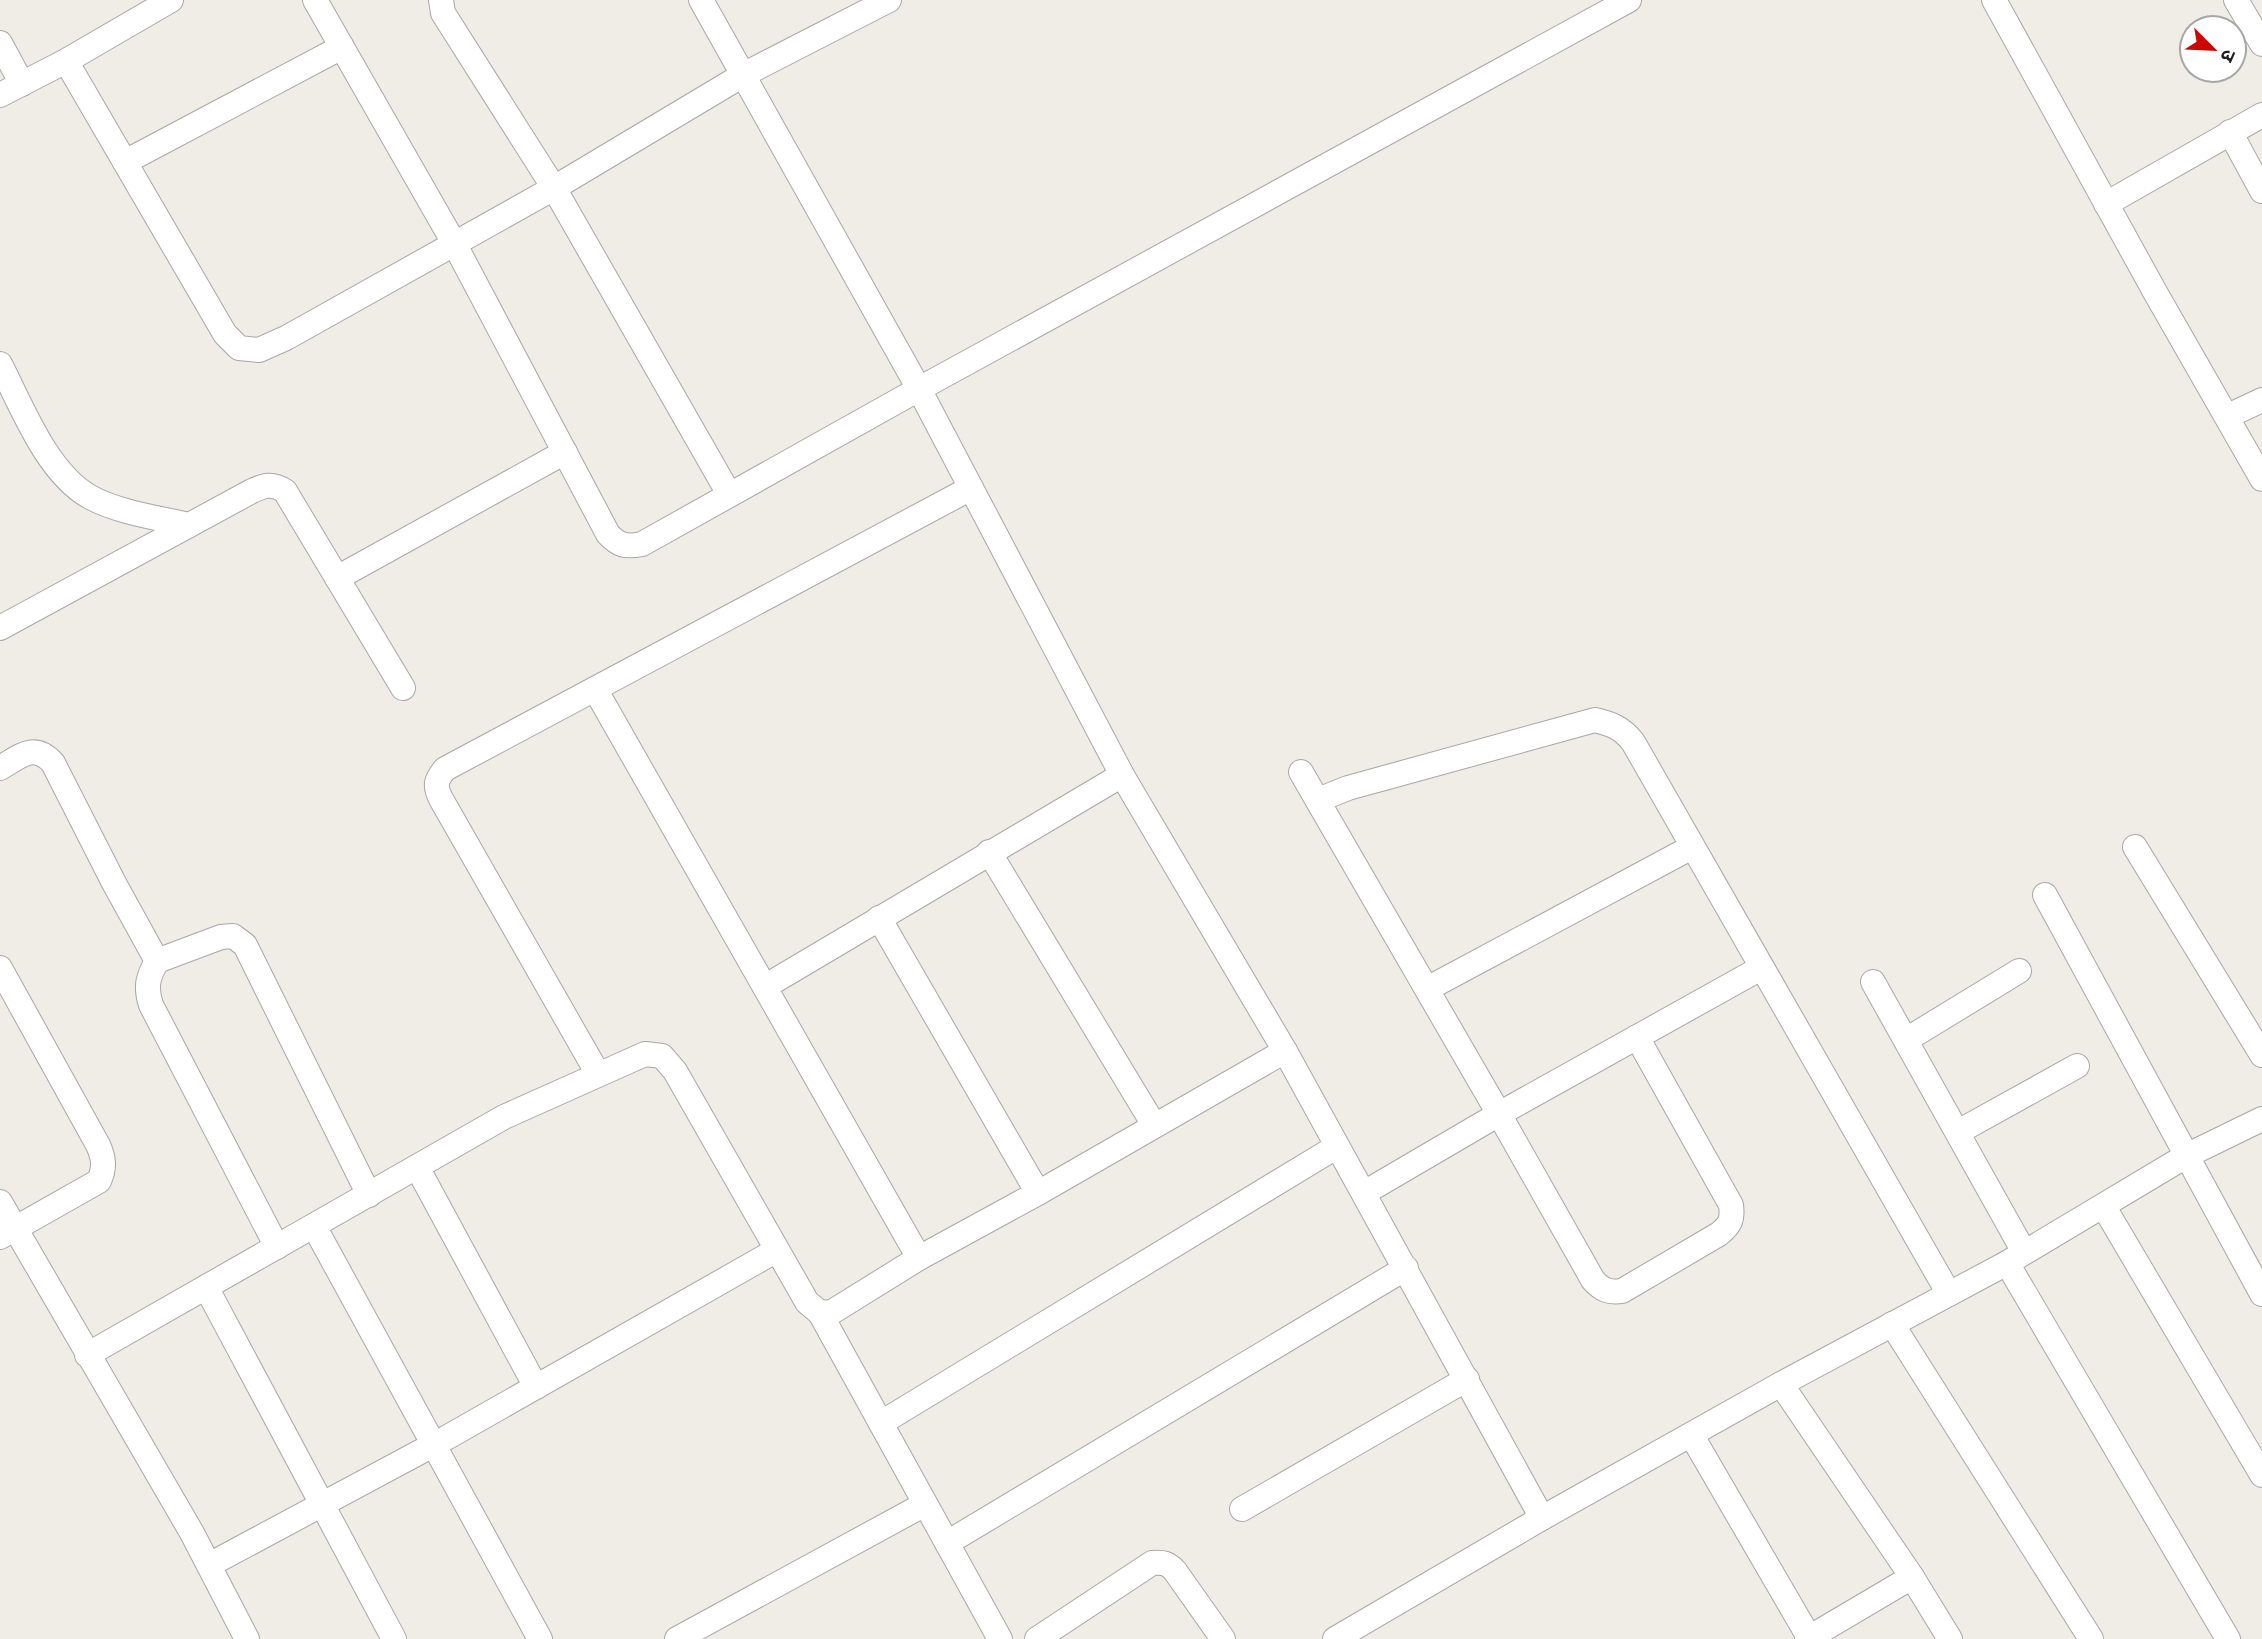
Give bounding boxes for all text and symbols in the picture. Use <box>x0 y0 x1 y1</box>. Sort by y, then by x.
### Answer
north arrow <box>2178 14 2248 84</box>
text: उ <box>2215 46 2241 66</box>

